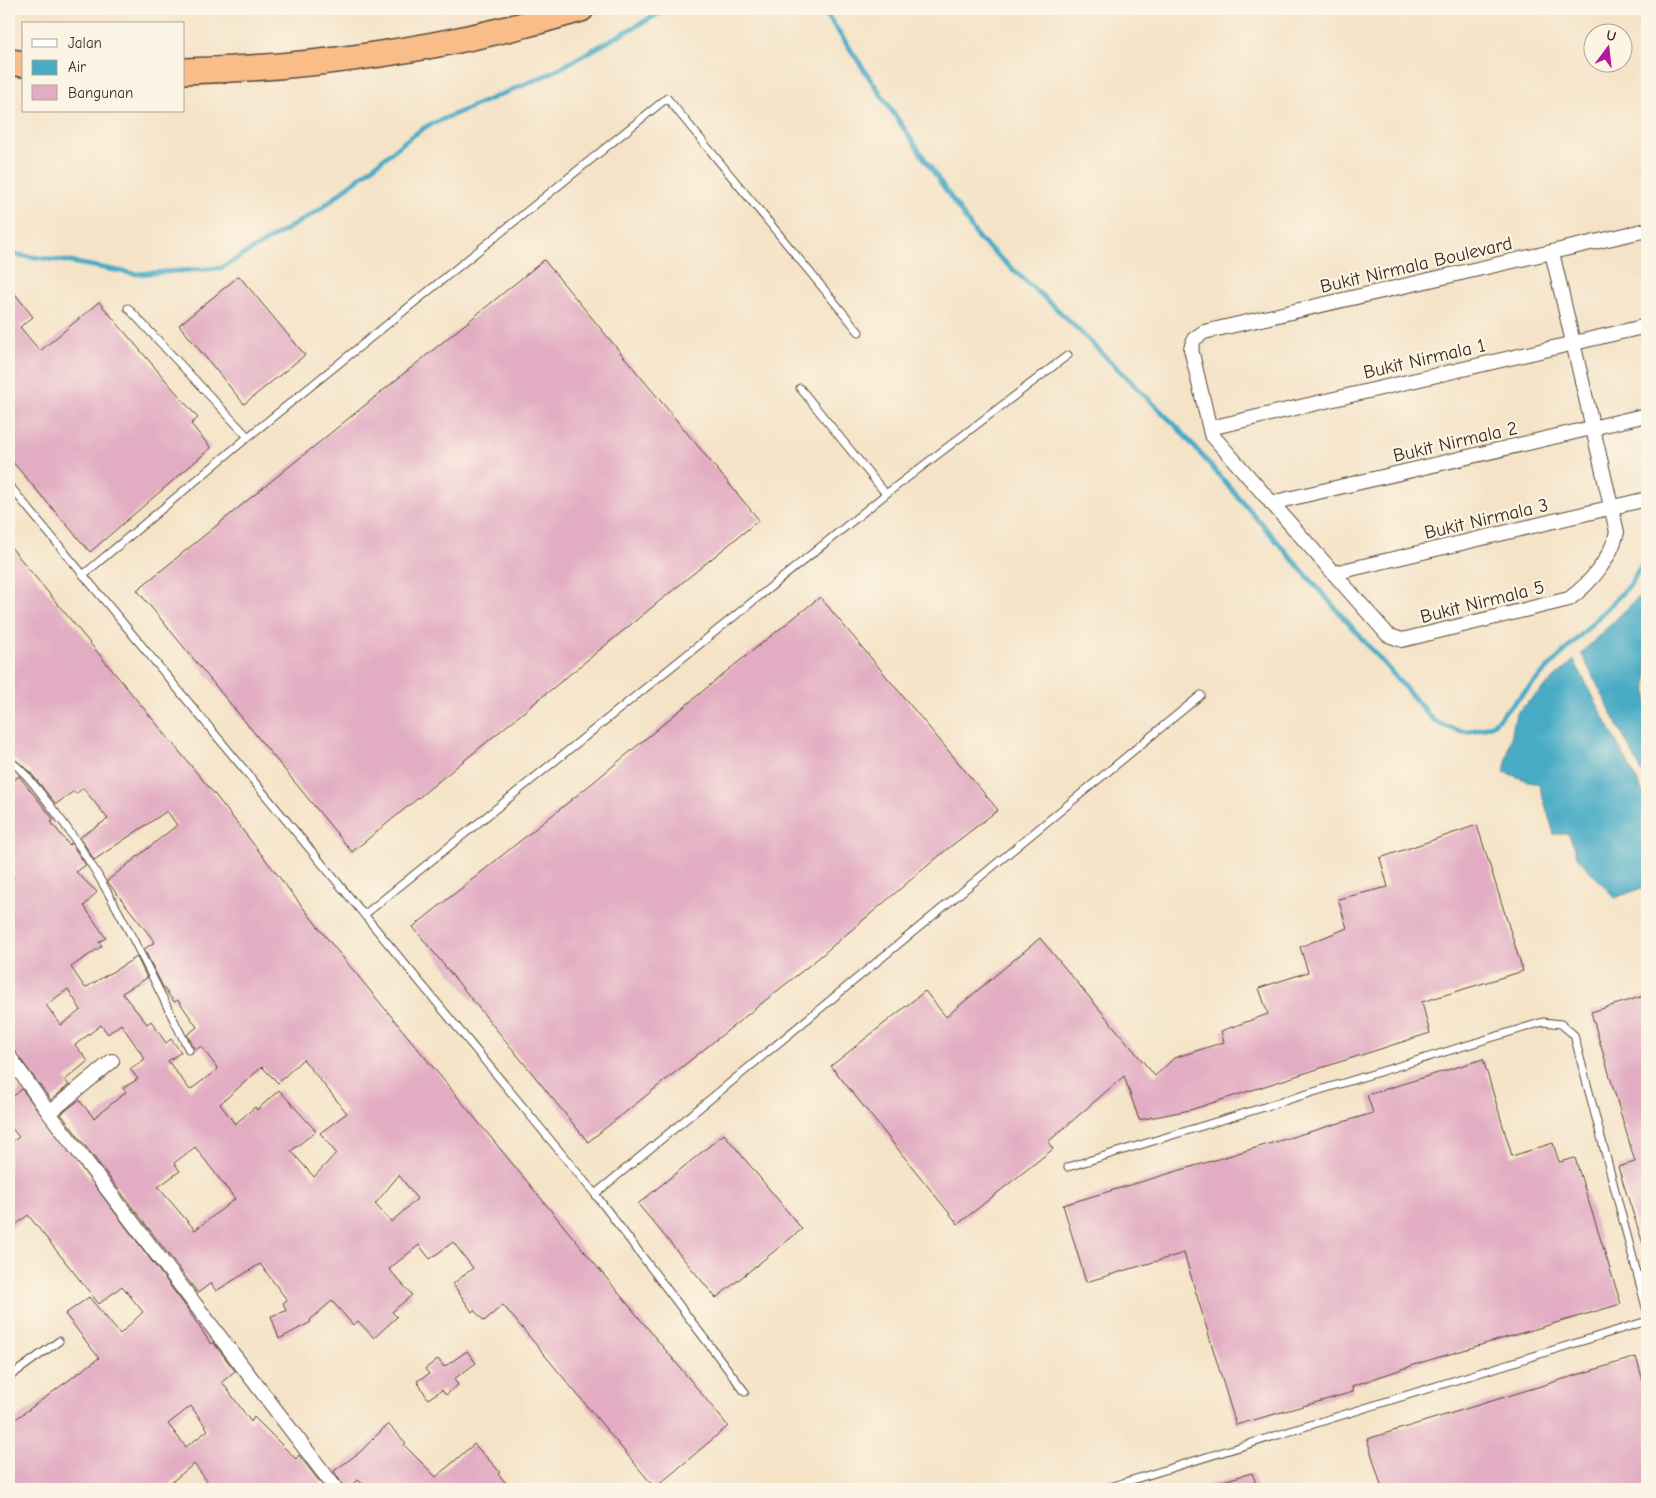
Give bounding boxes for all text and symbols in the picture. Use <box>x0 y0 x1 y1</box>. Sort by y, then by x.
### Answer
legend <box>22 22 185 112</box>
north arrow <box>1584 22 1634 72</box>
text: U <box>1605 27 1618 45</box>
text: Jalan <box>68 34 102 52</box>
text: Air <box>68 58 86 76</box>
text: Bangunan <box>68 84 133 102</box>
street label: Bukit Nirmala Boulevard <box>1318 232 1514 298</box>
street label: Bukit Nirmala 1 <box>1361 334 1487 384</box>
street label: Bukit Nirmala 2 <box>1391 417 1520 467</box>
street label: Bukit Nirmala 3 <box>1422 494 1550 544</box>
street label: Bukit Nirmala 5 <box>1418 576 1547 628</box>

